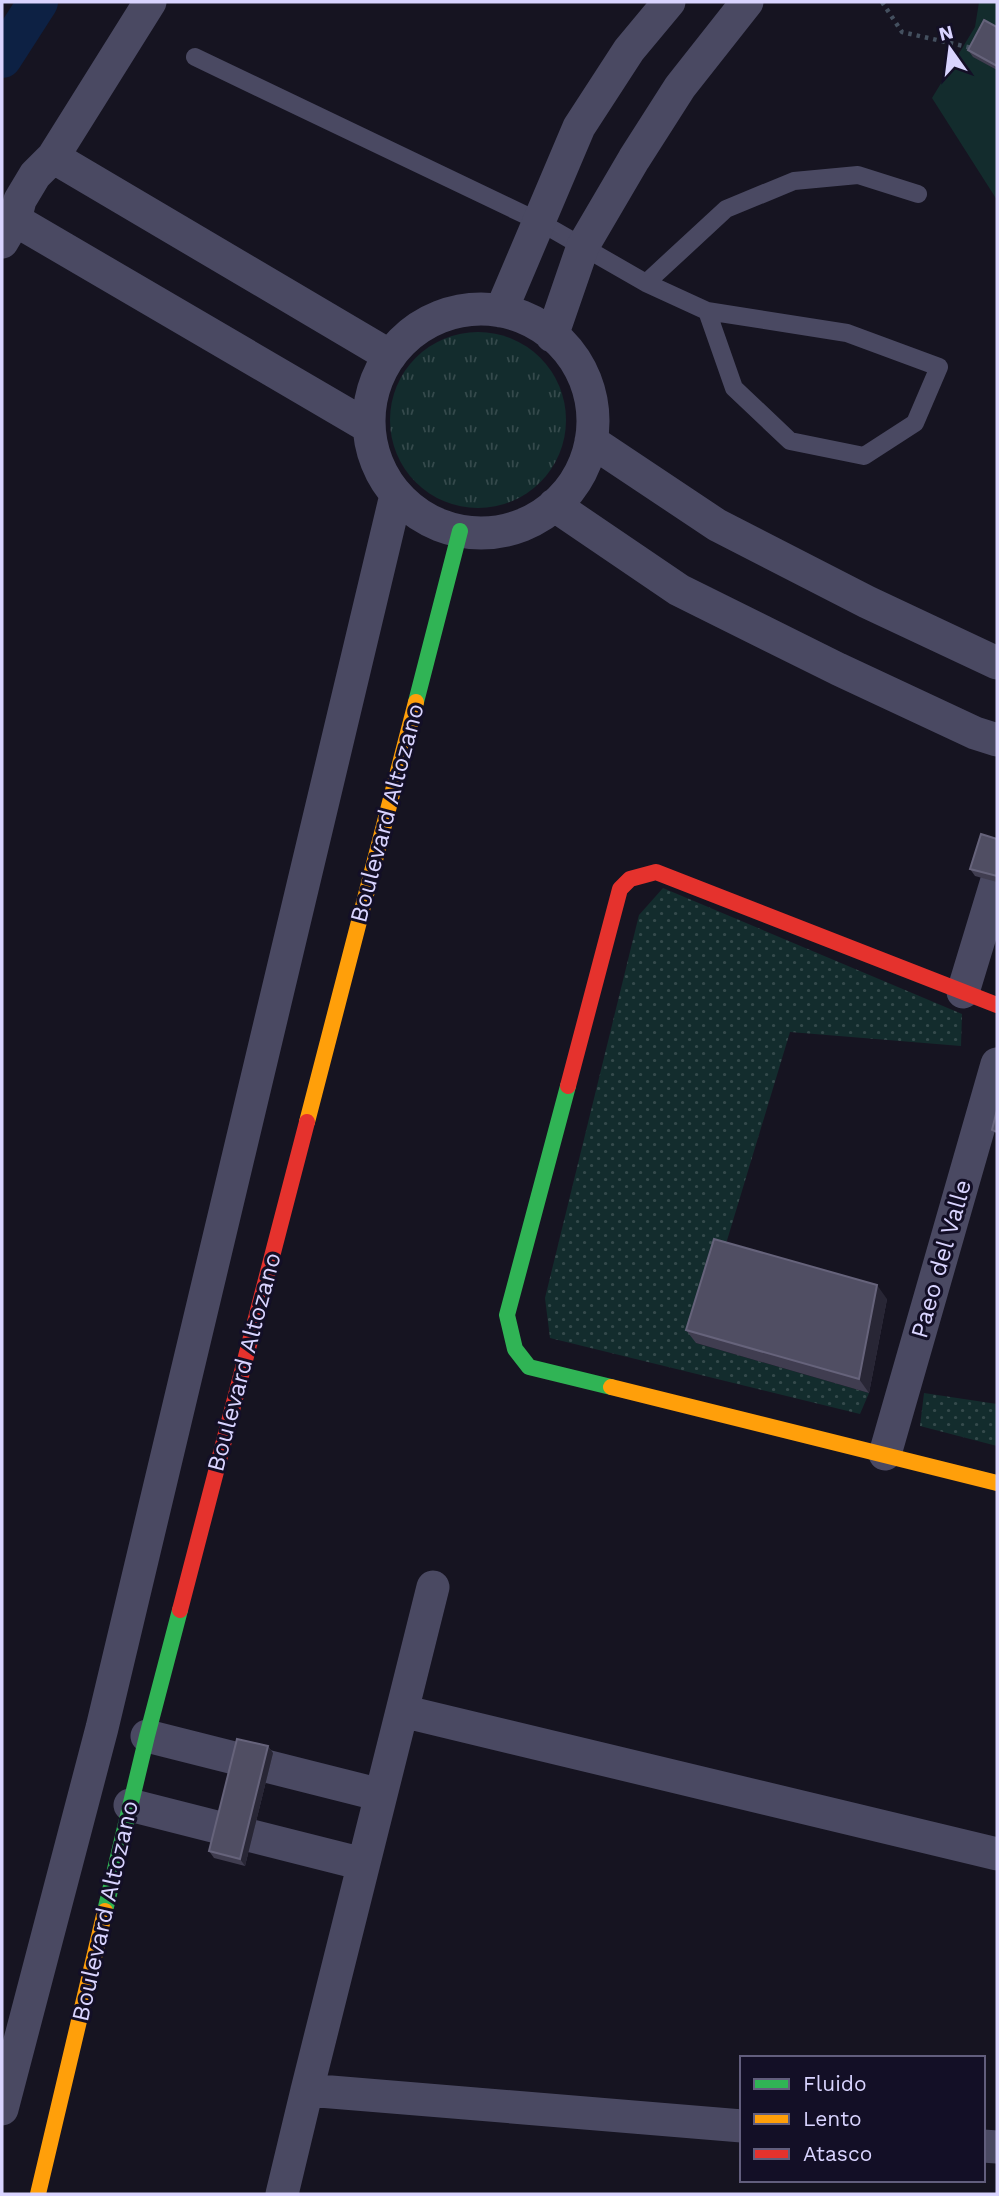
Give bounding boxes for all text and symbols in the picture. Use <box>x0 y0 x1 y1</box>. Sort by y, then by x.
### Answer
north arrow <box>915 14 985 84</box>
text: N <box>936 20 956 46</box>
street label: Boulevard Altozano <box>344 700 430 926</box>
street label: Paeo del Valle <box>905 1176 977 1342</box>
street label: Boulevard Altozano <box>201 1249 287 1475</box>
street label: Boulevard Altozano <box>66 1798 144 2024</box>
legend <box>740 2056 985 2182</box>
text: Fluido <box>803 2071 867 2096</box>
text: Lento <box>803 2106 862 2131</box>
text: Atasco <box>803 2141 872 2166</box>

